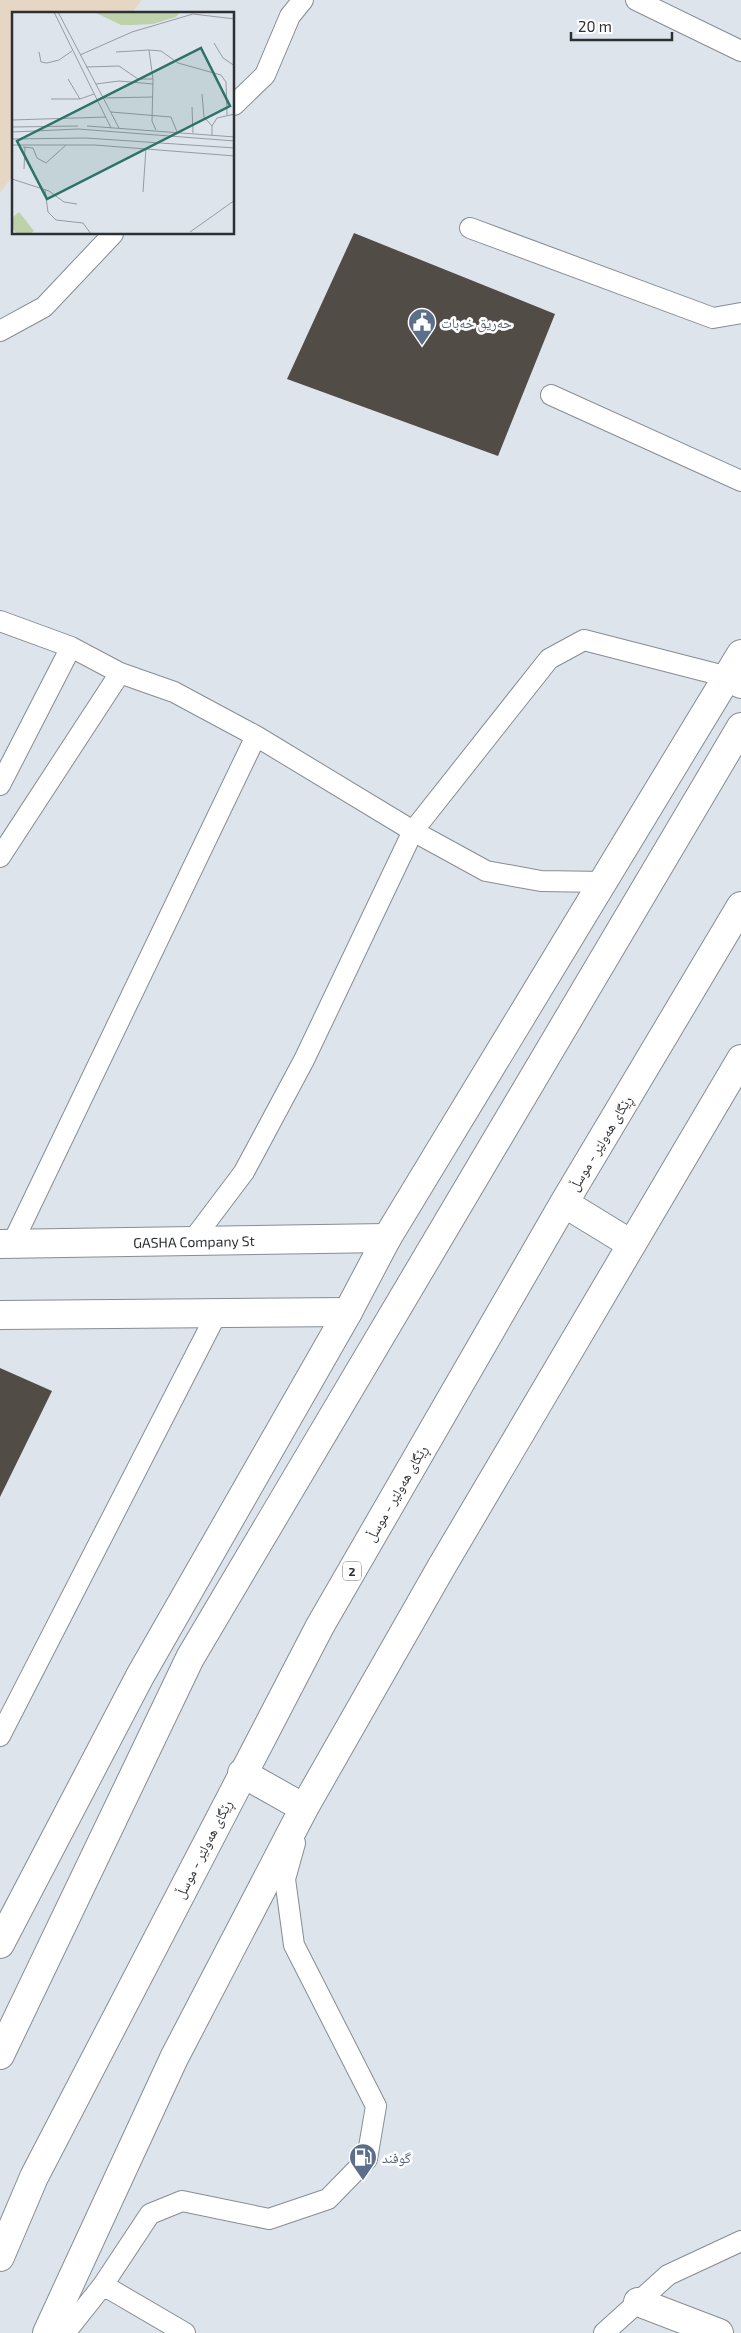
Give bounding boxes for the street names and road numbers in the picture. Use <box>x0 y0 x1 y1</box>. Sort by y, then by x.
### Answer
street label: ڕێگای هەولێر - موسڵ <box>565 1092 639 1196</box>
street label: GASHA Company St <box>133 1232 255 1250</box>
street label: ڕێگای هەولێر - موسڵ <box>361 1442 434 1546</box>
road number: 2 <box>343 1562 361 1580</box>
street label: ڕێگای هەولێر - موسڵ <box>171 1797 239 1903</box>

